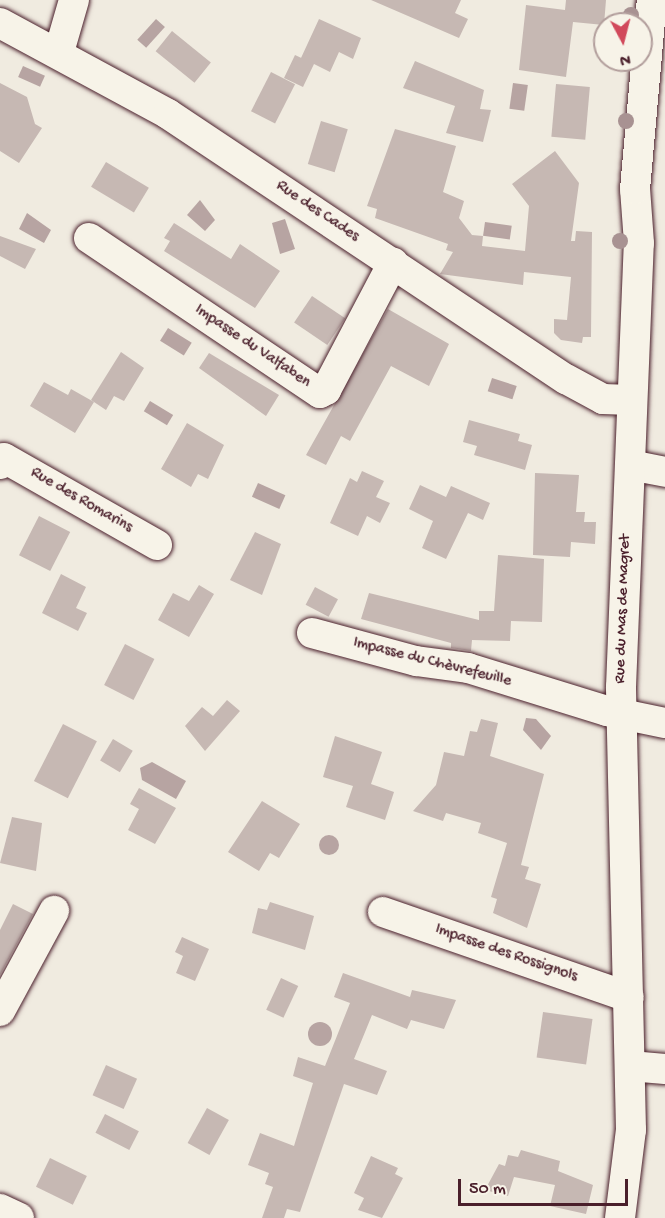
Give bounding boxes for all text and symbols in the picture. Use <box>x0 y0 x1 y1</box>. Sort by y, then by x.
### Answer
north arrow <box>593 12 653 72</box>
text: N <box>619 48 631 68</box>
street label: Rue des Cades <box>272 177 362 247</box>
street label: Impasse du Valfaben <box>190 301 314 393</box>
street label: Rue des Romarins <box>26 464 136 538</box>
street label: Rue du Mas de Magret <box>612 534 636 684</box>
street label: Impasse du Chèvrefeuille <box>351 634 513 692</box>
street label: Impasse des Rossignols <box>432 921 580 987</box>
scale bar <box>461 1167 630 1205</box>
text: 50 m <box>469 1179 506 1200</box>

